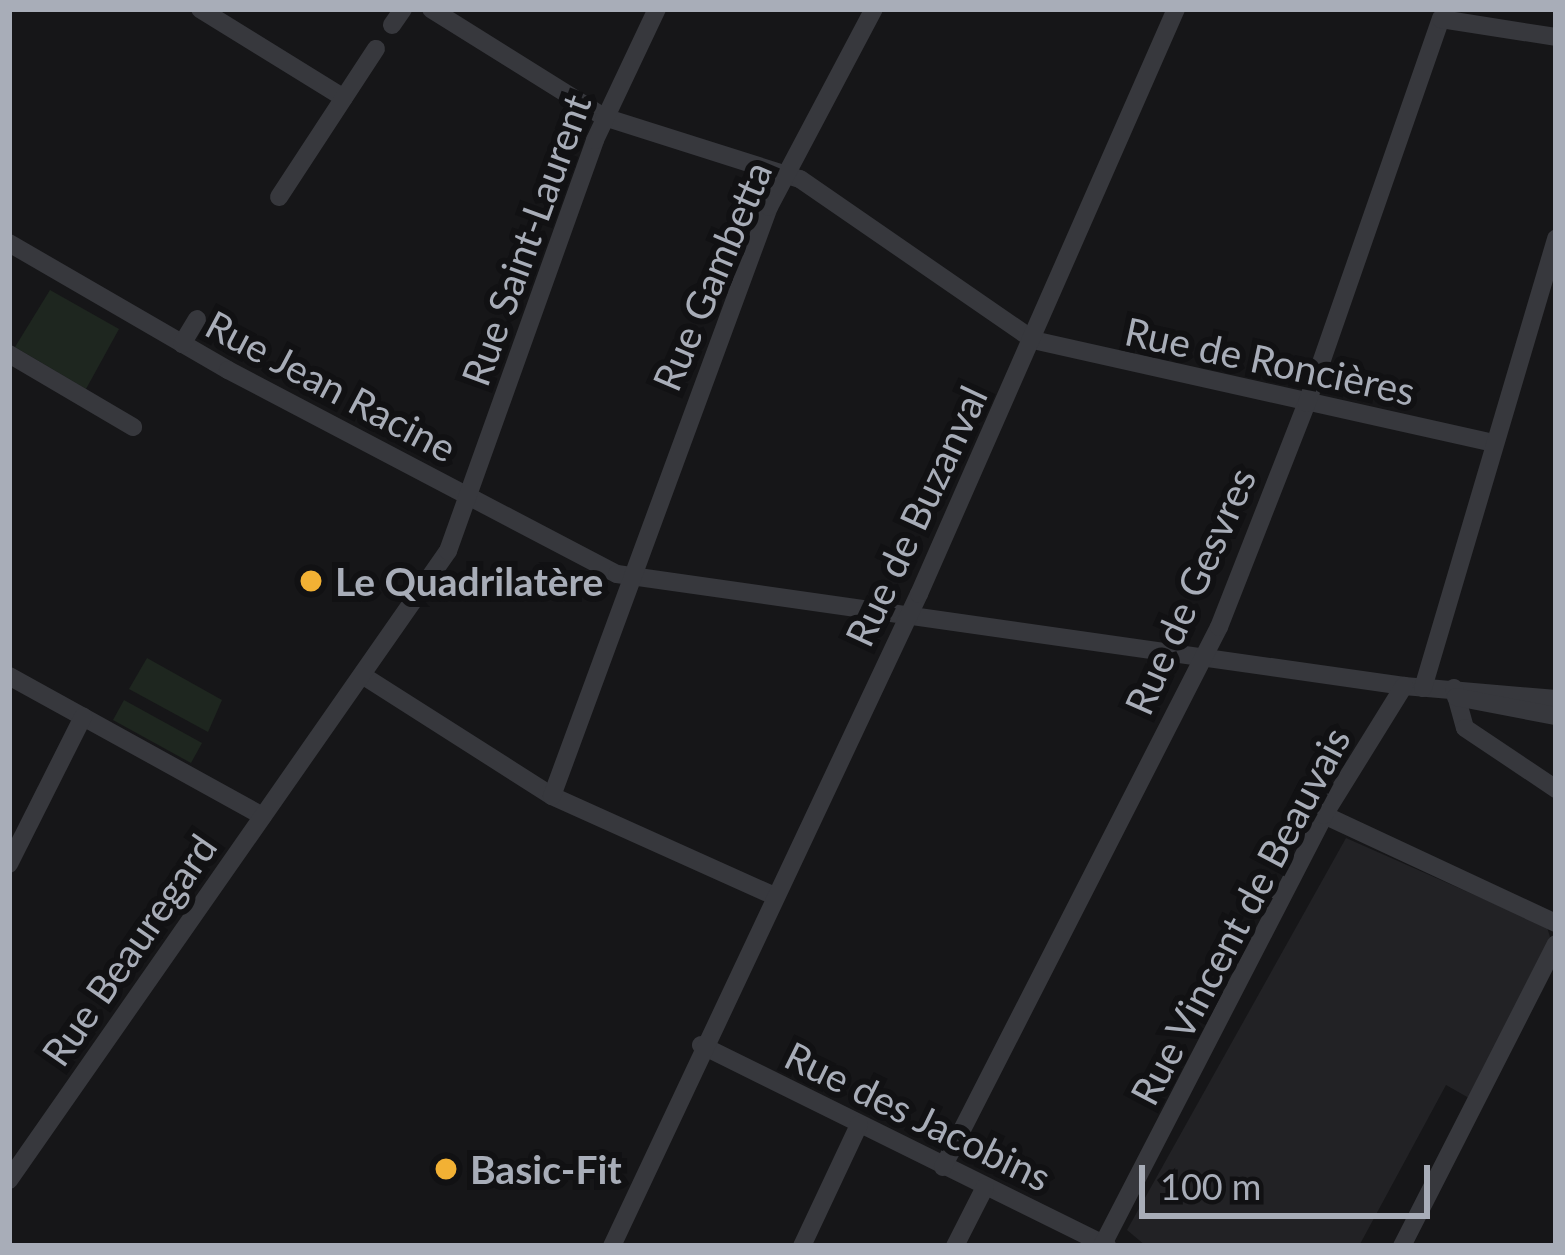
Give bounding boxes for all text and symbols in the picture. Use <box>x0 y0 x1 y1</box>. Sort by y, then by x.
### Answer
street label: Rue Saint-Laurent <box>452 88 600 392</box>
street label: Rue Gambetta <box>643 155 781 397</box>
street label: Rue Jean Racine <box>198 300 464 472</box>
street label: Rue de Roncières <box>1121 307 1419 415</box>
street label: Rue de Buzanval <box>835 379 997 653</box>
street label: Rue de Gesvres <box>1115 461 1265 721</box>
place label: Le Quadrilatère <box>335 558 603 604</box>
marker: Le Quadrilatère <box>298 568 324 594</box>
street label: Rue Vincent de Beauvais <box>1120 719 1360 1113</box>
street label: Rue Beauregard <box>32 825 226 1075</box>
street label: Rue des Jacobins <box>777 1031 1059 1201</box>
scale bar <box>1145 1141 1436 1215</box>
place label: Basic-Fit <box>470 1146 622 1192</box>
marker: Basic-Fit <box>433 1156 459 1182</box>
text: 100 m <box>1160 1164 1261 1208</box>

